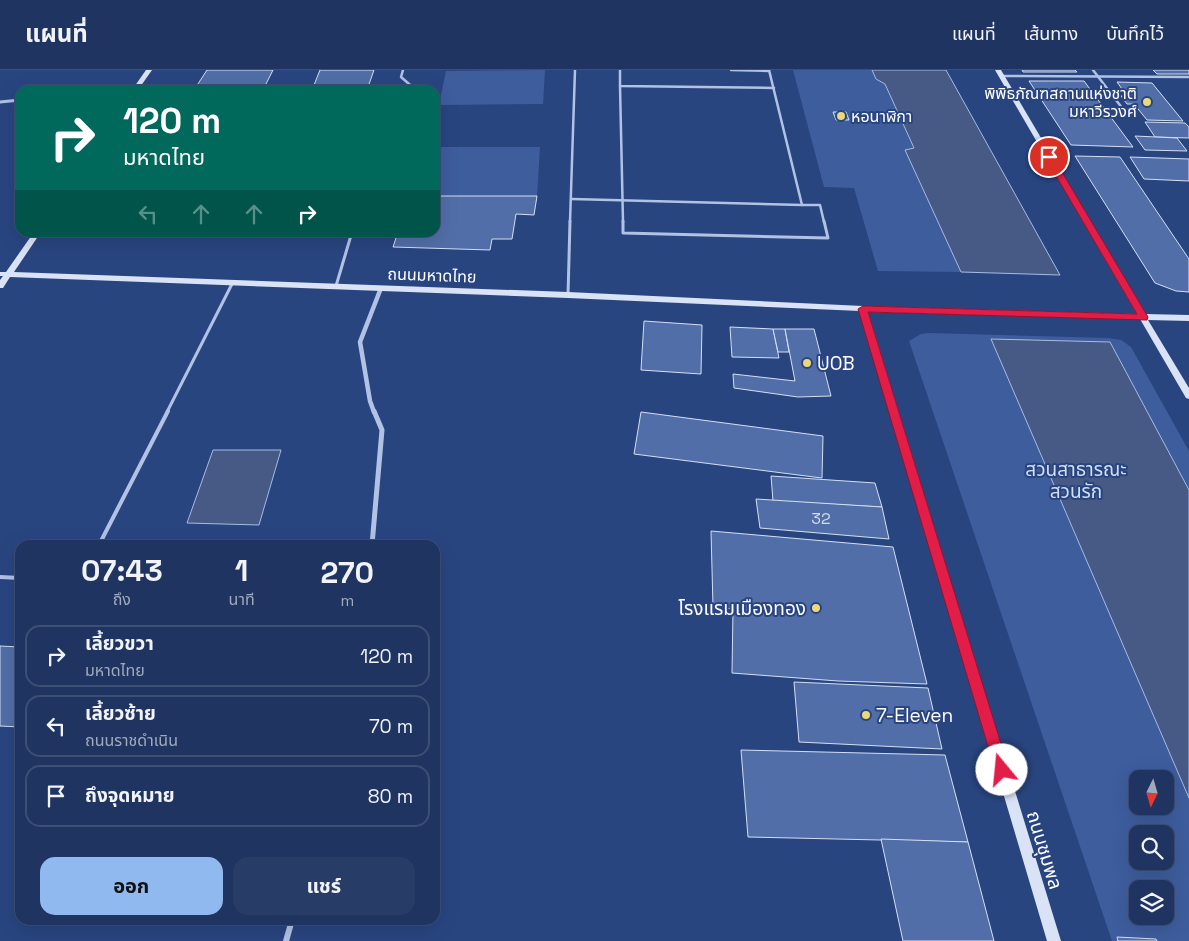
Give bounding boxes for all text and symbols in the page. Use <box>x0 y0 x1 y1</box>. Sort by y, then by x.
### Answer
text: แผนที่ <box>25 18 88 49</box>
text: แผนที่ <box>952 22 996 45</box>
text: เส้นทาง <box>1024 22 1078 45</box>
text: บันทึกไว้ <box>1106 22 1164 45</box>
place label: พิพิธภัณฑสถานแห่งชาติ มหาวีรวงศ์ <box>984 83 1137 122</box>
marker: พิพิธภัณฑสถานแห่งชาติ มหาวีรวงศ์ <box>1141 96 1153 108</box>
text: 120 m <box>123 99 221 143</box>
icon: right <box>40 105 105 170</box>
place label: หอนาฬิกา <box>851 106 912 127</box>
marker: หอนาฬิกา <box>835 110 847 122</box>
pin <box>1028 136 1070 178</box>
text: มหาดไทย <box>123 143 205 171</box>
icon: arrive <box>1035 143 1063 171</box>
icon: left <box>134 200 162 228</box>
icon: ahead <box>187 200 215 228</box>
icon: ahead <box>240 200 268 228</box>
icon: right <box>293 200 321 228</box>
street label: ถนนมหาดไทย <box>387 263 477 288</box>
place label: UOB <box>817 351 854 376</box>
marker: UOB <box>801 357 813 369</box>
park label: สวนสาธารณะ สวนรัก <box>1025 457 1127 504</box>
house number: 32 <box>811 508 831 529</box>
text: 07:43 <box>81 551 163 590</box>
text: 1 <box>235 551 248 590</box>
text: 270 <box>321 553 374 592</box>
text: ถึง <box>113 589 131 610</box>
text: นาที <box>229 589 255 610</box>
text: m <box>340 590 354 611</box>
place label: โรงแรมเมืองทอง <box>678 596 806 621</box>
marker: โรงแรมเมืองทอง <box>810 602 822 614</box>
text: เลี้ยวขวา <box>85 631 154 656</box>
icon: right <box>42 642 70 670</box>
text: 120 m <box>360 644 413 669</box>
text: มหาดไทย <box>85 660 145 681</box>
text: เลี้ยวซ้าย <box>85 701 156 726</box>
place label: 7-Eleven <box>876 703 953 728</box>
marker: 7-Eleven <box>860 709 872 721</box>
icon: left <box>42 712 70 740</box>
text: 70 m <box>369 714 413 739</box>
text: ถนนราชดำเนิน <box>85 730 178 751</box>
position arrow <box>975 743 1027 795</box>
north arrow <box>1129 770 1174 815</box>
map controls <box>1129 770 1174 925</box>
icon: arrive <box>42 782 70 810</box>
text: ถึงจุดหมาย <box>85 783 175 808</box>
text: 80 m <box>368 784 413 809</box>
street label: ถนนชุมพล <box>1021 808 1068 892</box>
button: search <box>1129 825 1174 870</box>
button: ออก <box>40 857 223 915</box>
button: แชร์ <box>233 857 415 915</box>
button: layers <box>1129 880 1174 925</box>

